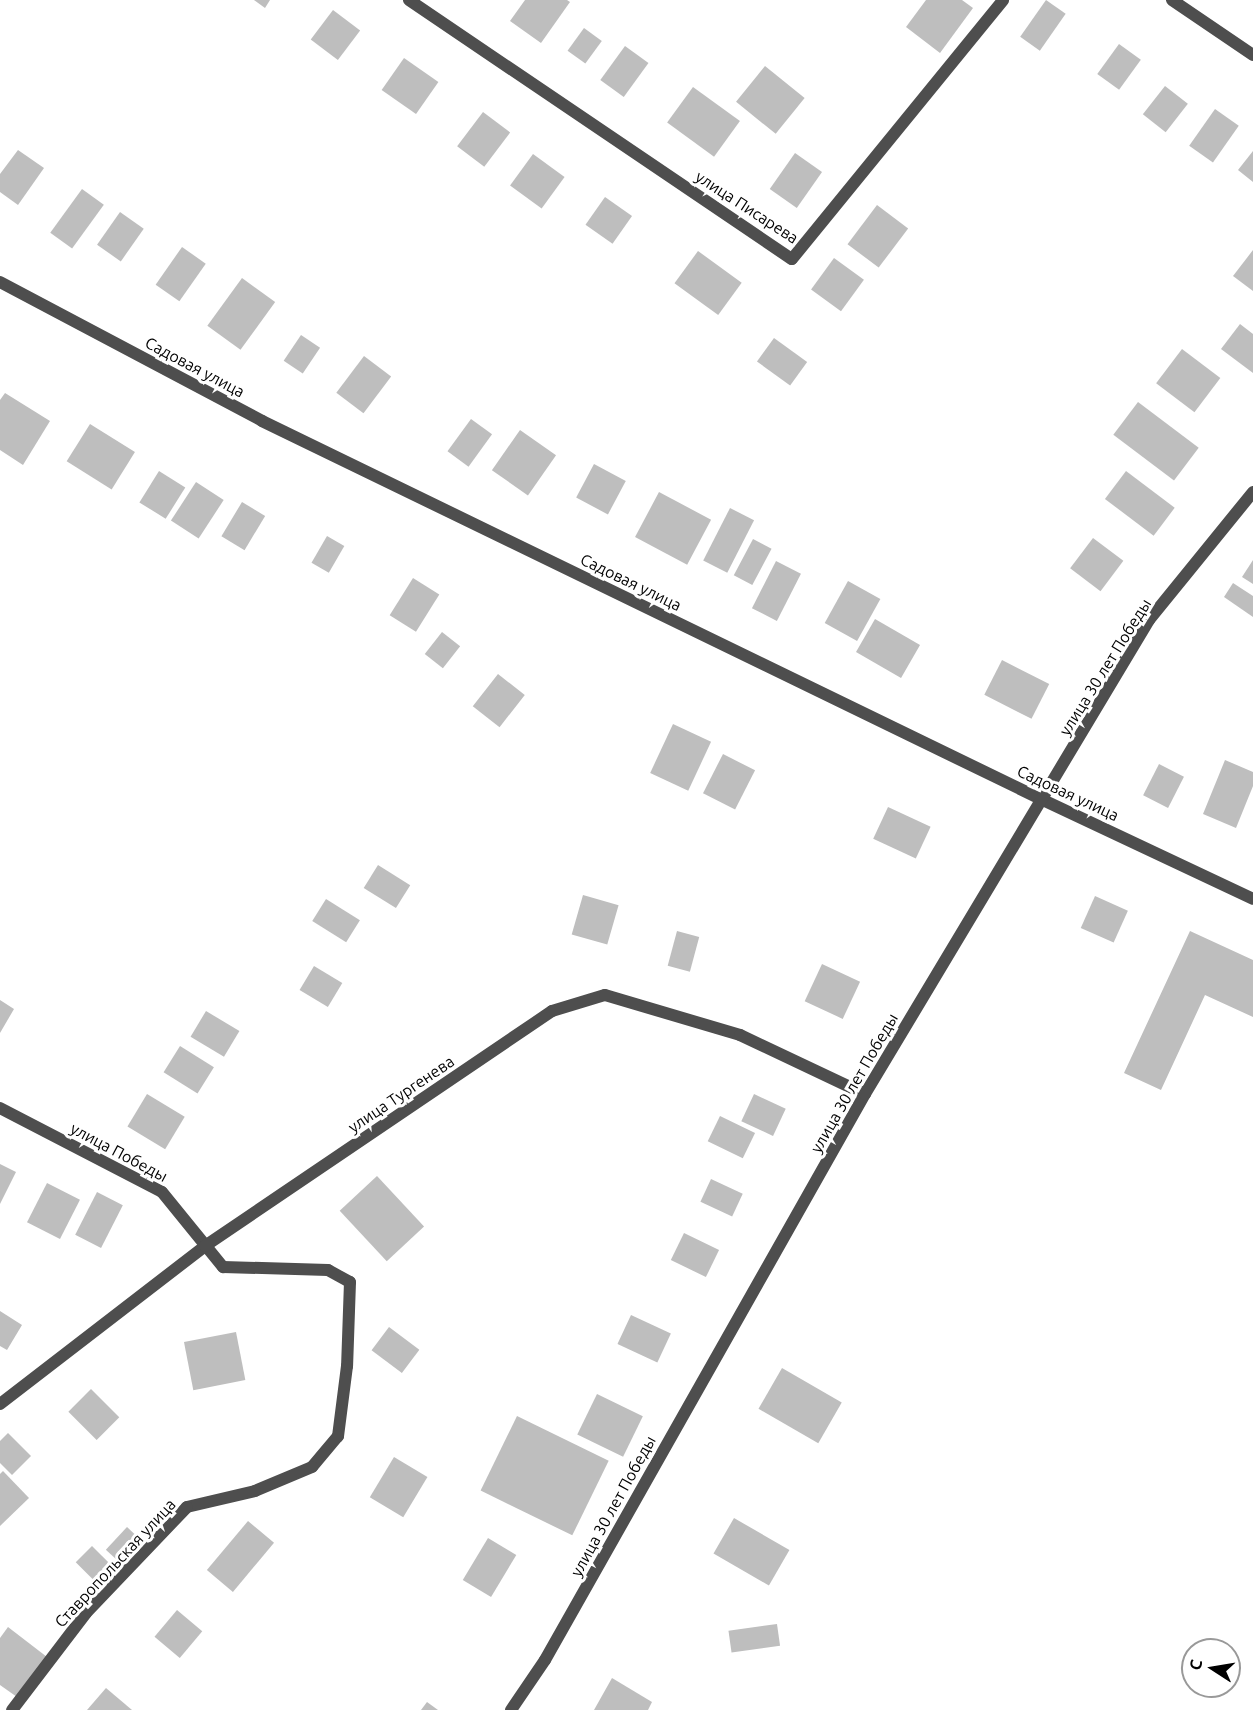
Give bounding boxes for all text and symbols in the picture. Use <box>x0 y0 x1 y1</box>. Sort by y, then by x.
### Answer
street label: улица Писарева <box>692 167 802 247</box>
street label: Садовая улица <box>142 333 248 401</box>
street label: Садовая улица <box>577 549 685 615</box>
street label: улица 30 лет Победы <box>1055 595 1155 739</box>
street label: Садовая улица <box>1014 761 1122 825</box>
street label: улица 30 лет Победы <box>806 1010 902 1156</box>
street label: улица Тургенева <box>344 1051 458 1137</box>
street label: улица Победы <box>67 1118 171 1186</box>
street label: улица 30 лет Победы <box>566 1432 660 1580</box>
street label: Ставропольская улица <box>51 1495 179 1631</box>
north arrow <box>1181 1638 1241 1698</box>
text: С <box>1185 1658 1205 1672</box>

